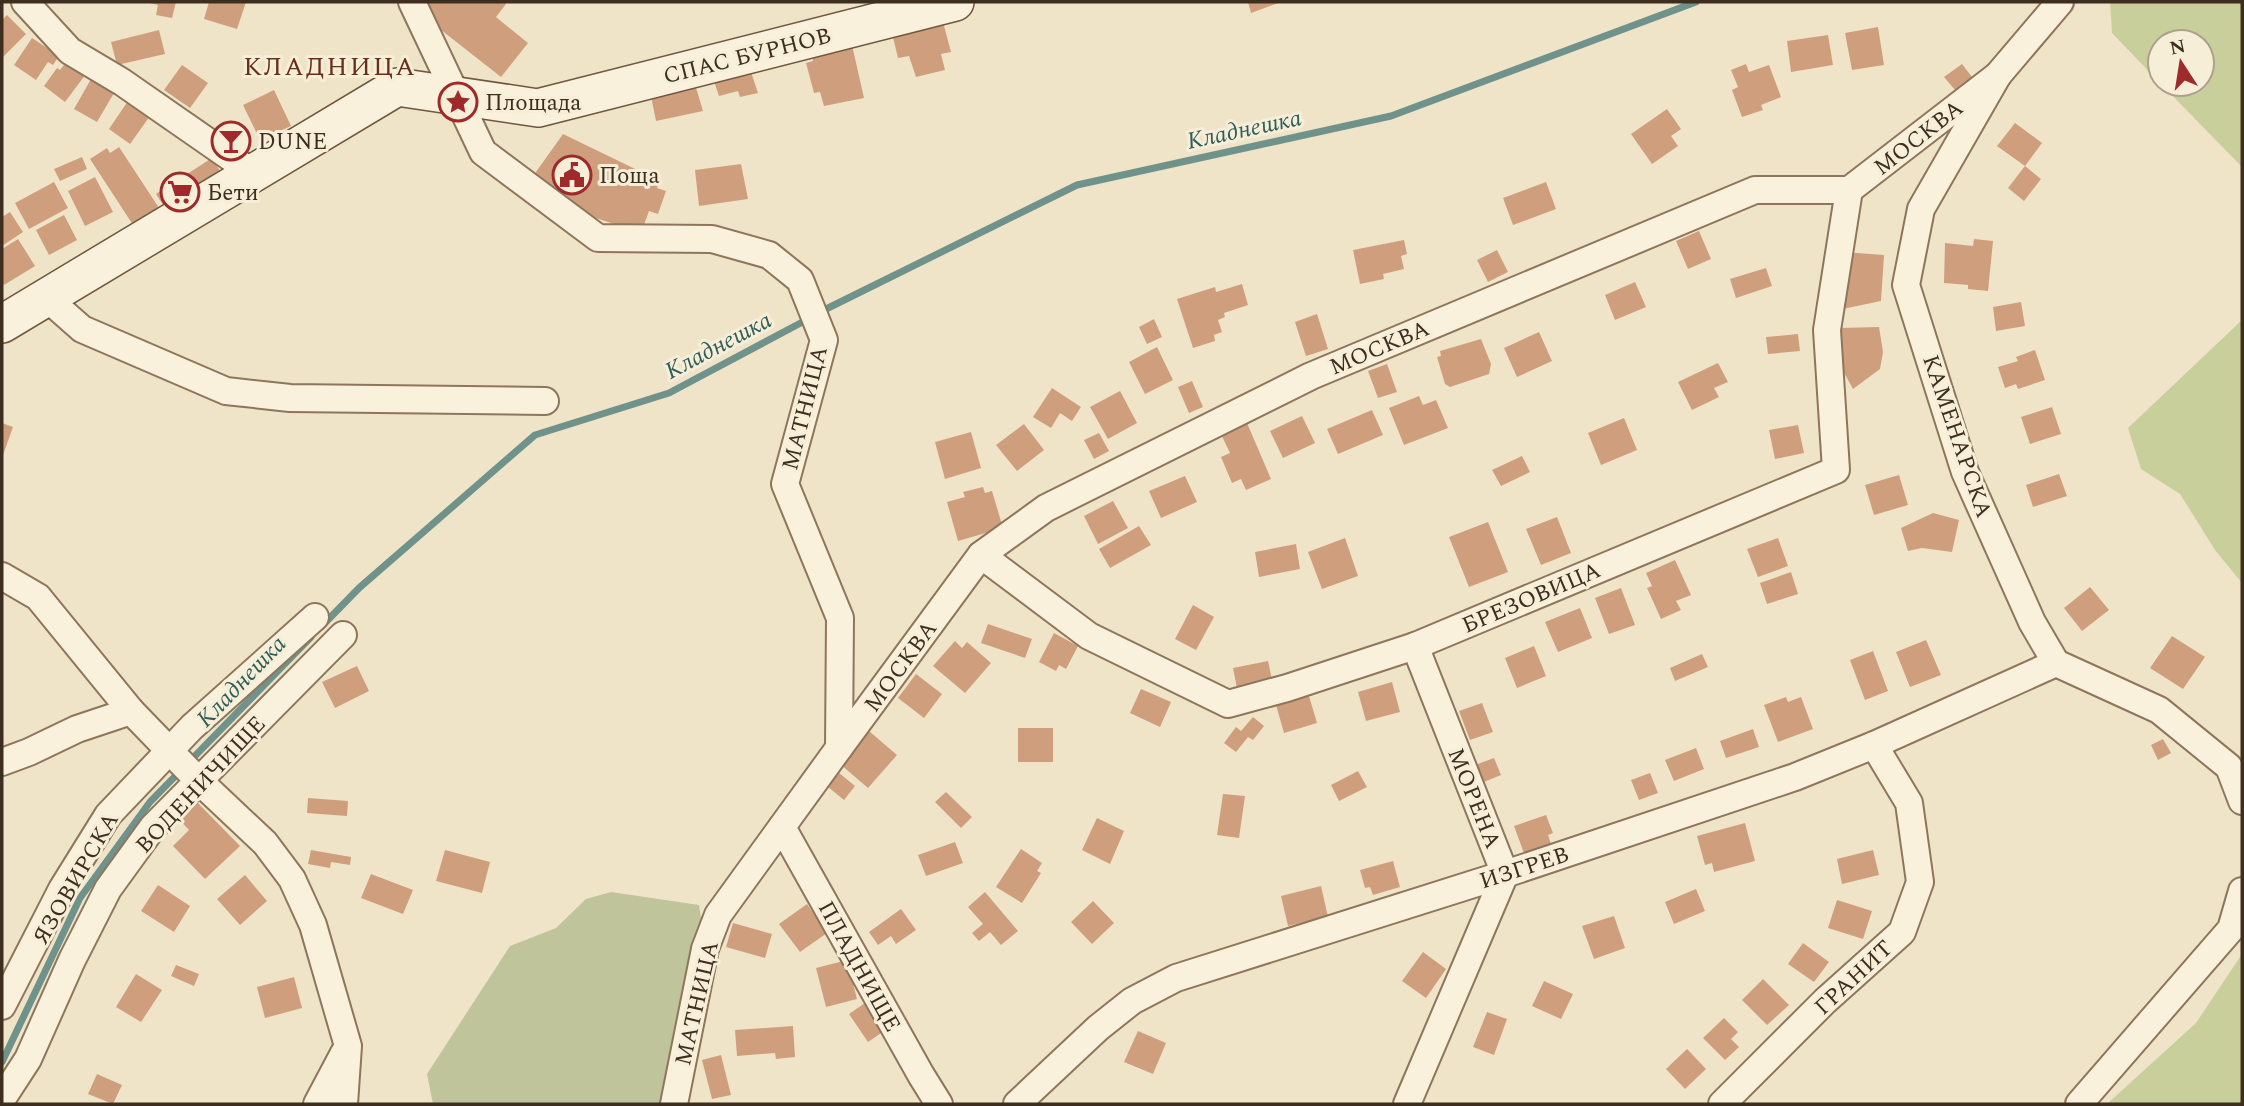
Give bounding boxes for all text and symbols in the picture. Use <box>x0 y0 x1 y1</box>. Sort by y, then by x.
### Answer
street label: СПАС БУРНОВ <box>660 19 835 94</box>
north arrow <box>2146 28 2216 98</box>
text: N <box>2167 32 2188 64</box>
district label: КЛАДНИЦА <box>243 47 417 87</box>
place icon: Площада <box>437 81 479 123</box>
place label: Площада <box>485 86 582 121</box>
street label: МОСКВА <box>1866 92 1971 185</box>
water label: Кладнешка <box>1183 100 1305 160</box>
bar icon: DUNE <box>210 120 252 162</box>
place label: DUNE <box>258 125 327 160</box>
public building icon: Поща <box>551 154 593 196</box>
place label: Поща <box>599 159 660 194</box>
supermarket icon: Бети <box>159 171 201 213</box>
place label: Бети <box>207 176 259 211</box>
water label: Кладнешка <box>659 303 778 389</box>
street label: МОСКВА <box>1324 312 1435 385</box>
street label: МАТНИЦА <box>773 343 838 474</box>
street label: КАМЕНАРСКА <box>1912 350 2001 523</box>
street label: БРЕЗОВИЦА <box>1457 553 1606 643</box>
street label: МОСКВА <box>856 614 946 720</box>
water label: Кладнешка <box>188 627 295 736</box>
street label: ВОДЕНИЧИЩЕ <box>128 708 275 862</box>
street label: МОРЕНА <box>1438 743 1510 854</box>
street label: ЯЗОВИРСКА <box>24 806 128 952</box>
street label: ИЗГРЕВ <box>1475 838 1574 899</box>
street label: ПЛАДНИЩЕ <box>808 895 909 1039</box>
street label: ГРАНИТ <box>1807 932 1901 1024</box>
street label: МАТНИЦА <box>666 938 729 1069</box>

